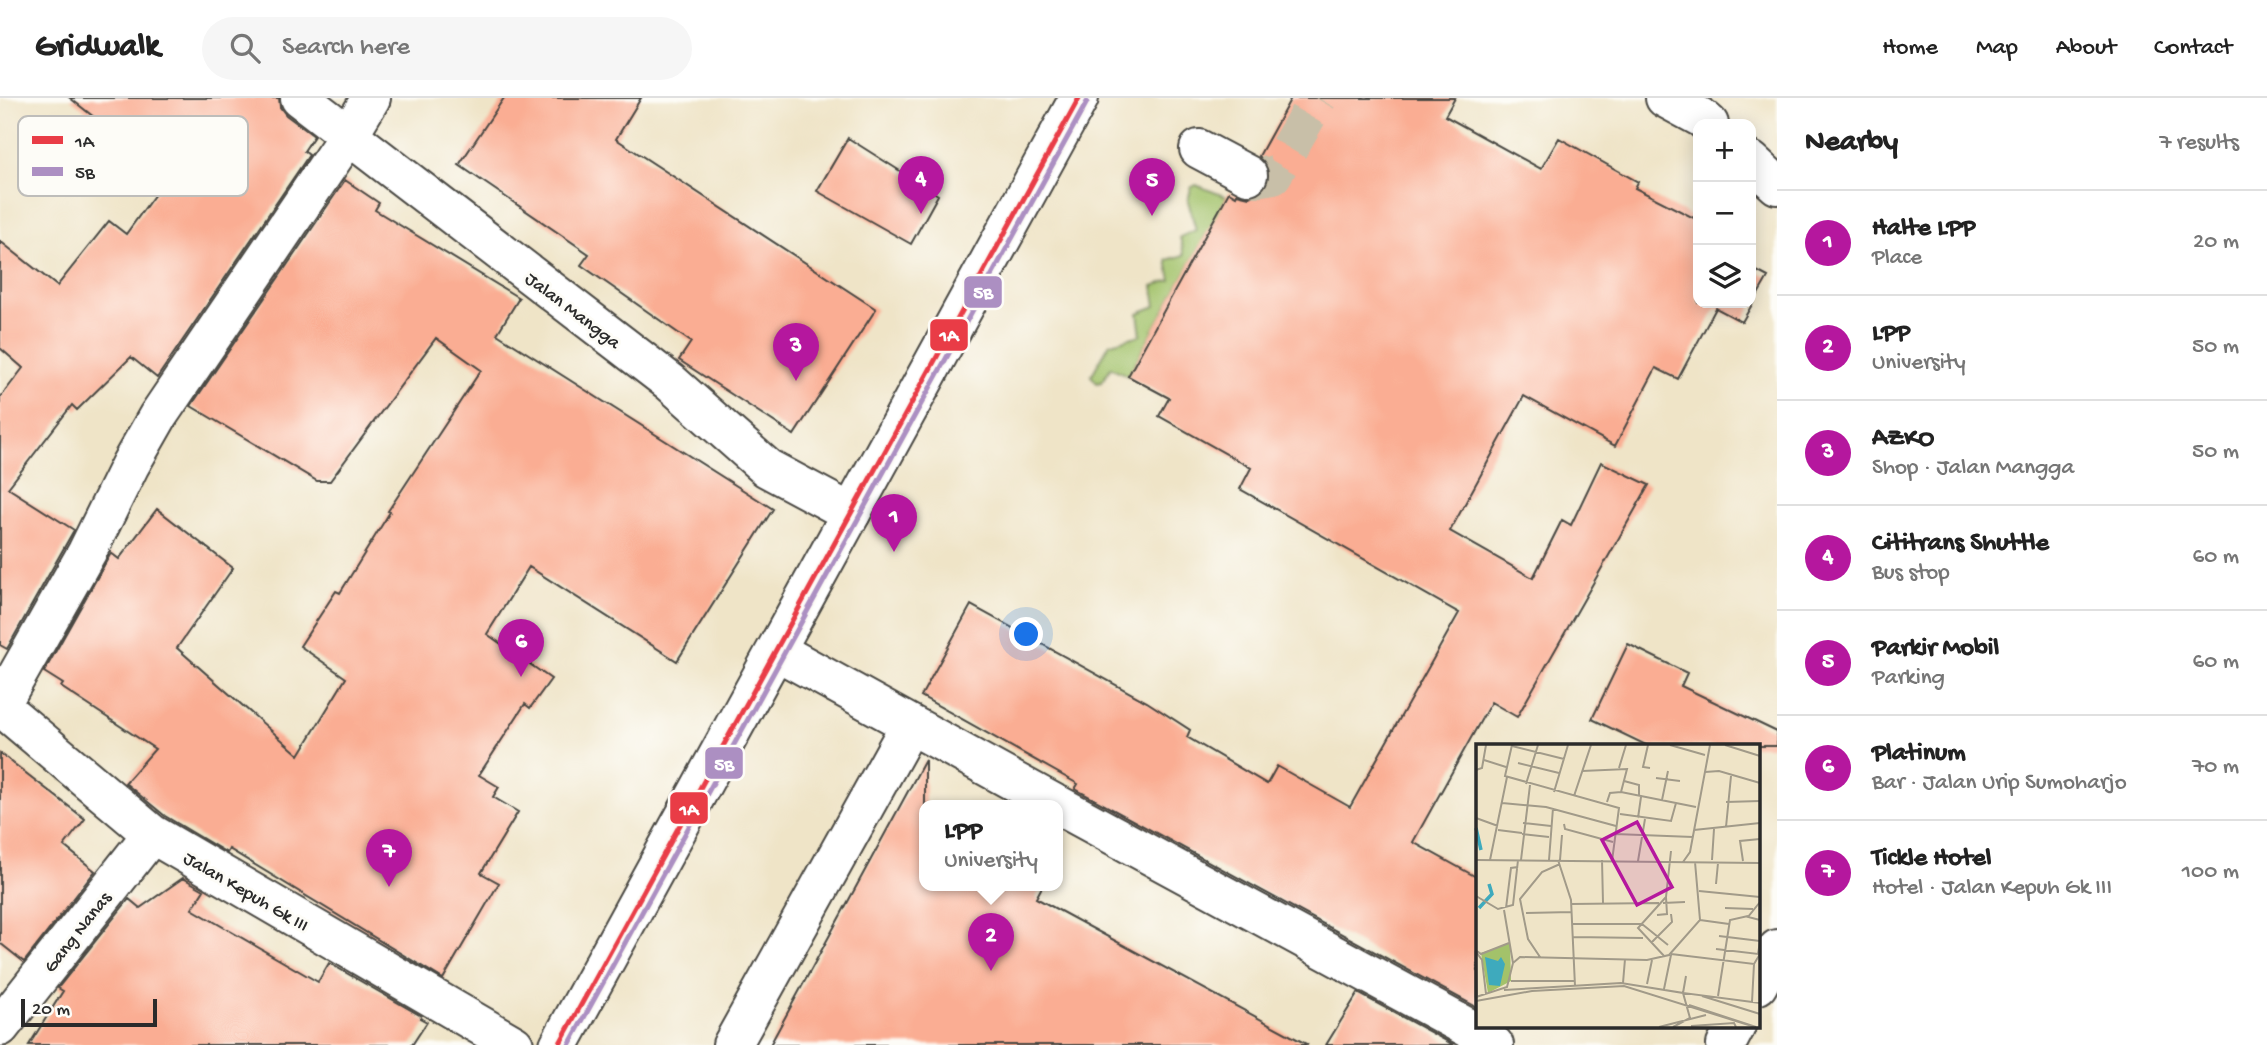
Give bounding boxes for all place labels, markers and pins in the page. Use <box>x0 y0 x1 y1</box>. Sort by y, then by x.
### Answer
pin: 4 <box>898 156 944 214</box>
pin: 5 <box>1129 158 1175 216</box>
pin: 3 <box>773 323 819 381</box>
pin: 1 <box>871 494 917 552</box>
pin: 6 <box>498 619 544 677</box>
pin: 7 <box>366 829 412 887</box>
pin: 2 <box>968 913 1014 971</box>

